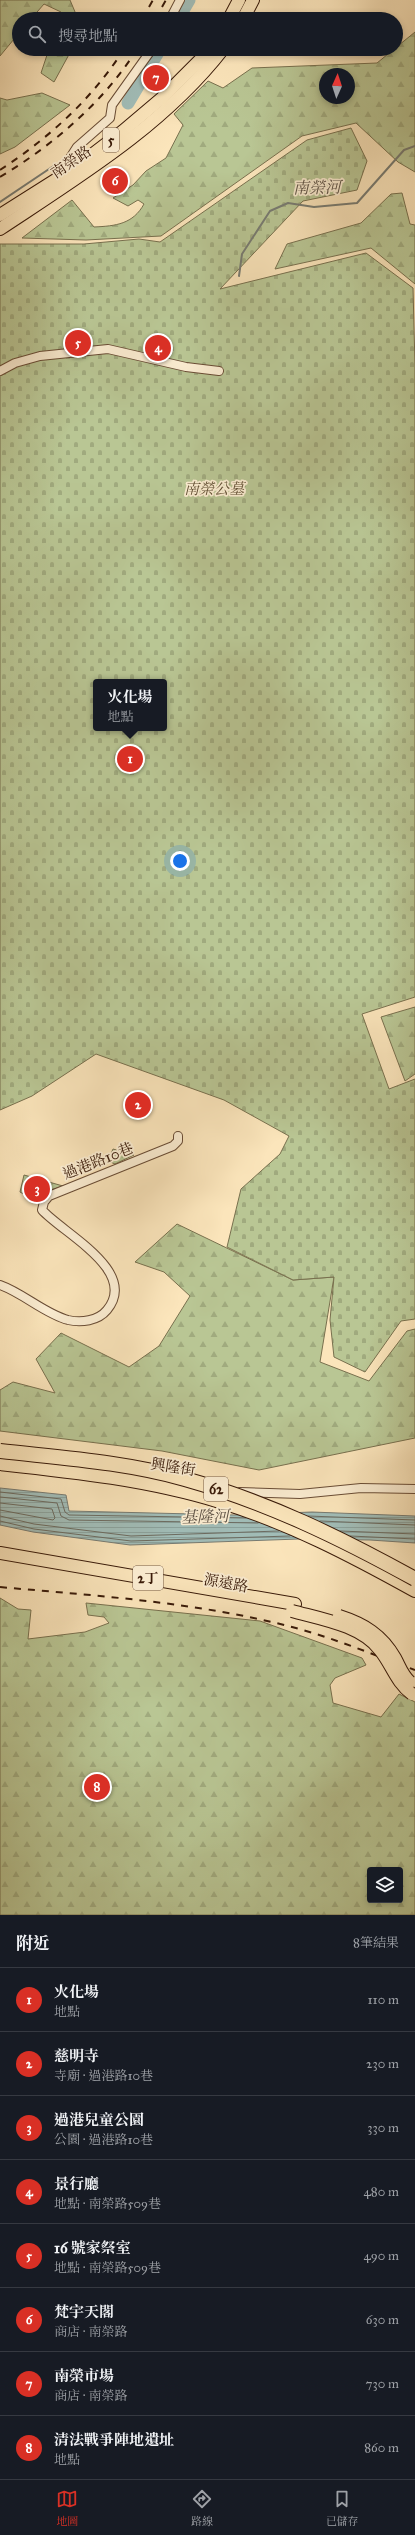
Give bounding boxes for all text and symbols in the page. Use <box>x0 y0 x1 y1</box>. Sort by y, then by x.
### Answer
search box <box>12 12 403 56</box>
icon: search <box>26 23 48 45</box>
text: 搜尋地點 <box>58 27 118 45</box>
pin: 7 <box>143 63 169 93</box>
north arrow <box>319 68 355 104</box>
road number: 5 <box>103 128 119 152</box>
street label: 南榮路 <box>47 142 95 182</box>
pin: 6 <box>102 166 128 196</box>
water label: 南榮河 <box>293 178 344 197</box>
pin: 5 <box>65 328 91 358</box>
pin: 4 <box>145 333 171 363</box>
park label: 南榮公墓 <box>184 480 247 498</box>
popup <box>93 679 167 731</box>
text: 火化場 <box>107 688 153 706</box>
text: 地點 <box>107 709 134 725</box>
pin: 1 <box>117 744 143 774</box>
your location <box>170 851 190 871</box>
pin: 2 <box>125 1090 151 1120</box>
street label: 過港路10巷 <box>60 1139 136 1183</box>
pin: 3 <box>24 1174 50 1204</box>
street label: 興隆街 <box>149 1455 197 1479</box>
road number: 62 <box>204 1477 228 1501</box>
water label: 基隆河 <box>181 1506 232 1527</box>
road number: 2丁 <box>133 1566 163 1590</box>
street label: 源遠路 <box>202 1570 250 1596</box>
pin: 8 <box>84 1772 110 1802</box>
map controls <box>367 1867 403 1903</box>
button: layers <box>367 1867 403 1903</box>
text: 附近 <box>16 1933 50 1954</box>
text: 8筆結果 <box>353 1935 399 1951</box>
text: 火化場 <box>54 1983 99 2001</box>
text: 1 <box>26 1992 32 2008</box>
text: 110 m <box>367 1992 399 2008</box>
text: 地點 <box>54 2004 80 2020</box>
text: 慈明寺 <box>54 2047 99 2065</box>
text: 2 <box>26 2056 32 2072</box>
text: 230 m <box>366 2056 399 2072</box>
text: 寺廟 · 過港路10巷 <box>54 2068 153 2084</box>
text: 過港兒童公園 <box>54 2111 144 2129</box>
text: 3 <box>26 2120 32 2136</box>
text: 330 m <box>367 2120 399 2136</box>
text: 公園 · 過港路10巷 <box>54 2132 153 2148</box>
text: 景行廳 <box>54 2175 99 2193</box>
text: 4 <box>25 2184 33 2200</box>
text: 480 m <box>364 2184 399 2200</box>
text: 地點 · 南榮路509巷 <box>54 2196 161 2212</box>
text: 16 號家祭室 <box>54 2239 131 2257</box>
text: 5 <box>26 2248 32 2264</box>
text: 490 m <box>363 2248 399 2264</box>
text: 地點 · 南榮路509巷 <box>54 2260 161 2276</box>
text: 梵宇天閣 <box>54 2303 114 2321</box>
text: 6 <box>26 2312 32 2328</box>
text: 630 m <box>366 2312 399 2328</box>
text: 商店 · 南榮路 <box>54 2324 127 2340</box>
text: 南榮市場 <box>54 2367 114 2385</box>
text: 7 <box>26 2376 32 2392</box>
text: 730 m <box>366 2376 399 2392</box>
text: 商店 · 南榮路 <box>54 2388 127 2404</box>
text: 清法戰爭陣地遺址 <box>54 2431 174 2449</box>
text: 8 <box>26 2440 32 2456</box>
text: 860 m <box>364 2440 399 2456</box>
text: 地點 <box>54 2452 80 2468</box>
tab: 地圖 <box>56 2488 78 2528</box>
tab: 路線 <box>191 2488 213 2528</box>
tab: 已儲存 <box>326 2488 359 2528</box>

